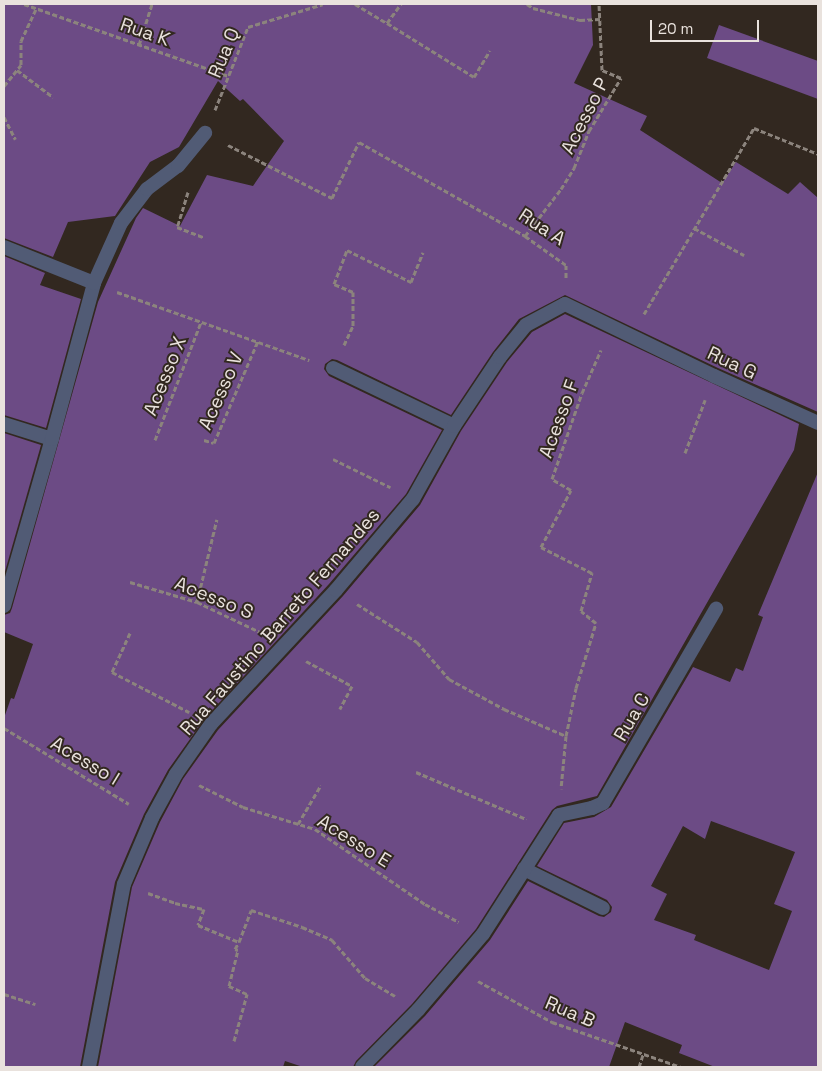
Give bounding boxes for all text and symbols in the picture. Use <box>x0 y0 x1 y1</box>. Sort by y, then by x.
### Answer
scale bar <box>652 10 761 42</box>
street label: Rua K <box>117 13 173 51</box>
text: 20 m <box>658 19 693 38</box>
street label: Rua Q <box>203 25 245 81</box>
street label: Acesso P <box>556 74 614 158</box>
street label: Rua A <box>514 203 570 251</box>
street label: Acesso X <box>139 333 191 419</box>
street label: Rua G <box>704 342 760 384</box>
street label: Acesso V <box>194 348 248 434</box>
street label: Acesso F <box>534 377 584 461</box>
street label: Rua Faustino Barreto Fernandes <box>175 504 385 740</box>
street label: Acesso S <box>171 572 257 624</box>
street label: Rua C <box>609 689 655 745</box>
street label: Acesso I <box>47 732 123 790</box>
street label: Acesso E <box>313 810 395 872</box>
street label: Rua B <box>542 991 598 1033</box>

